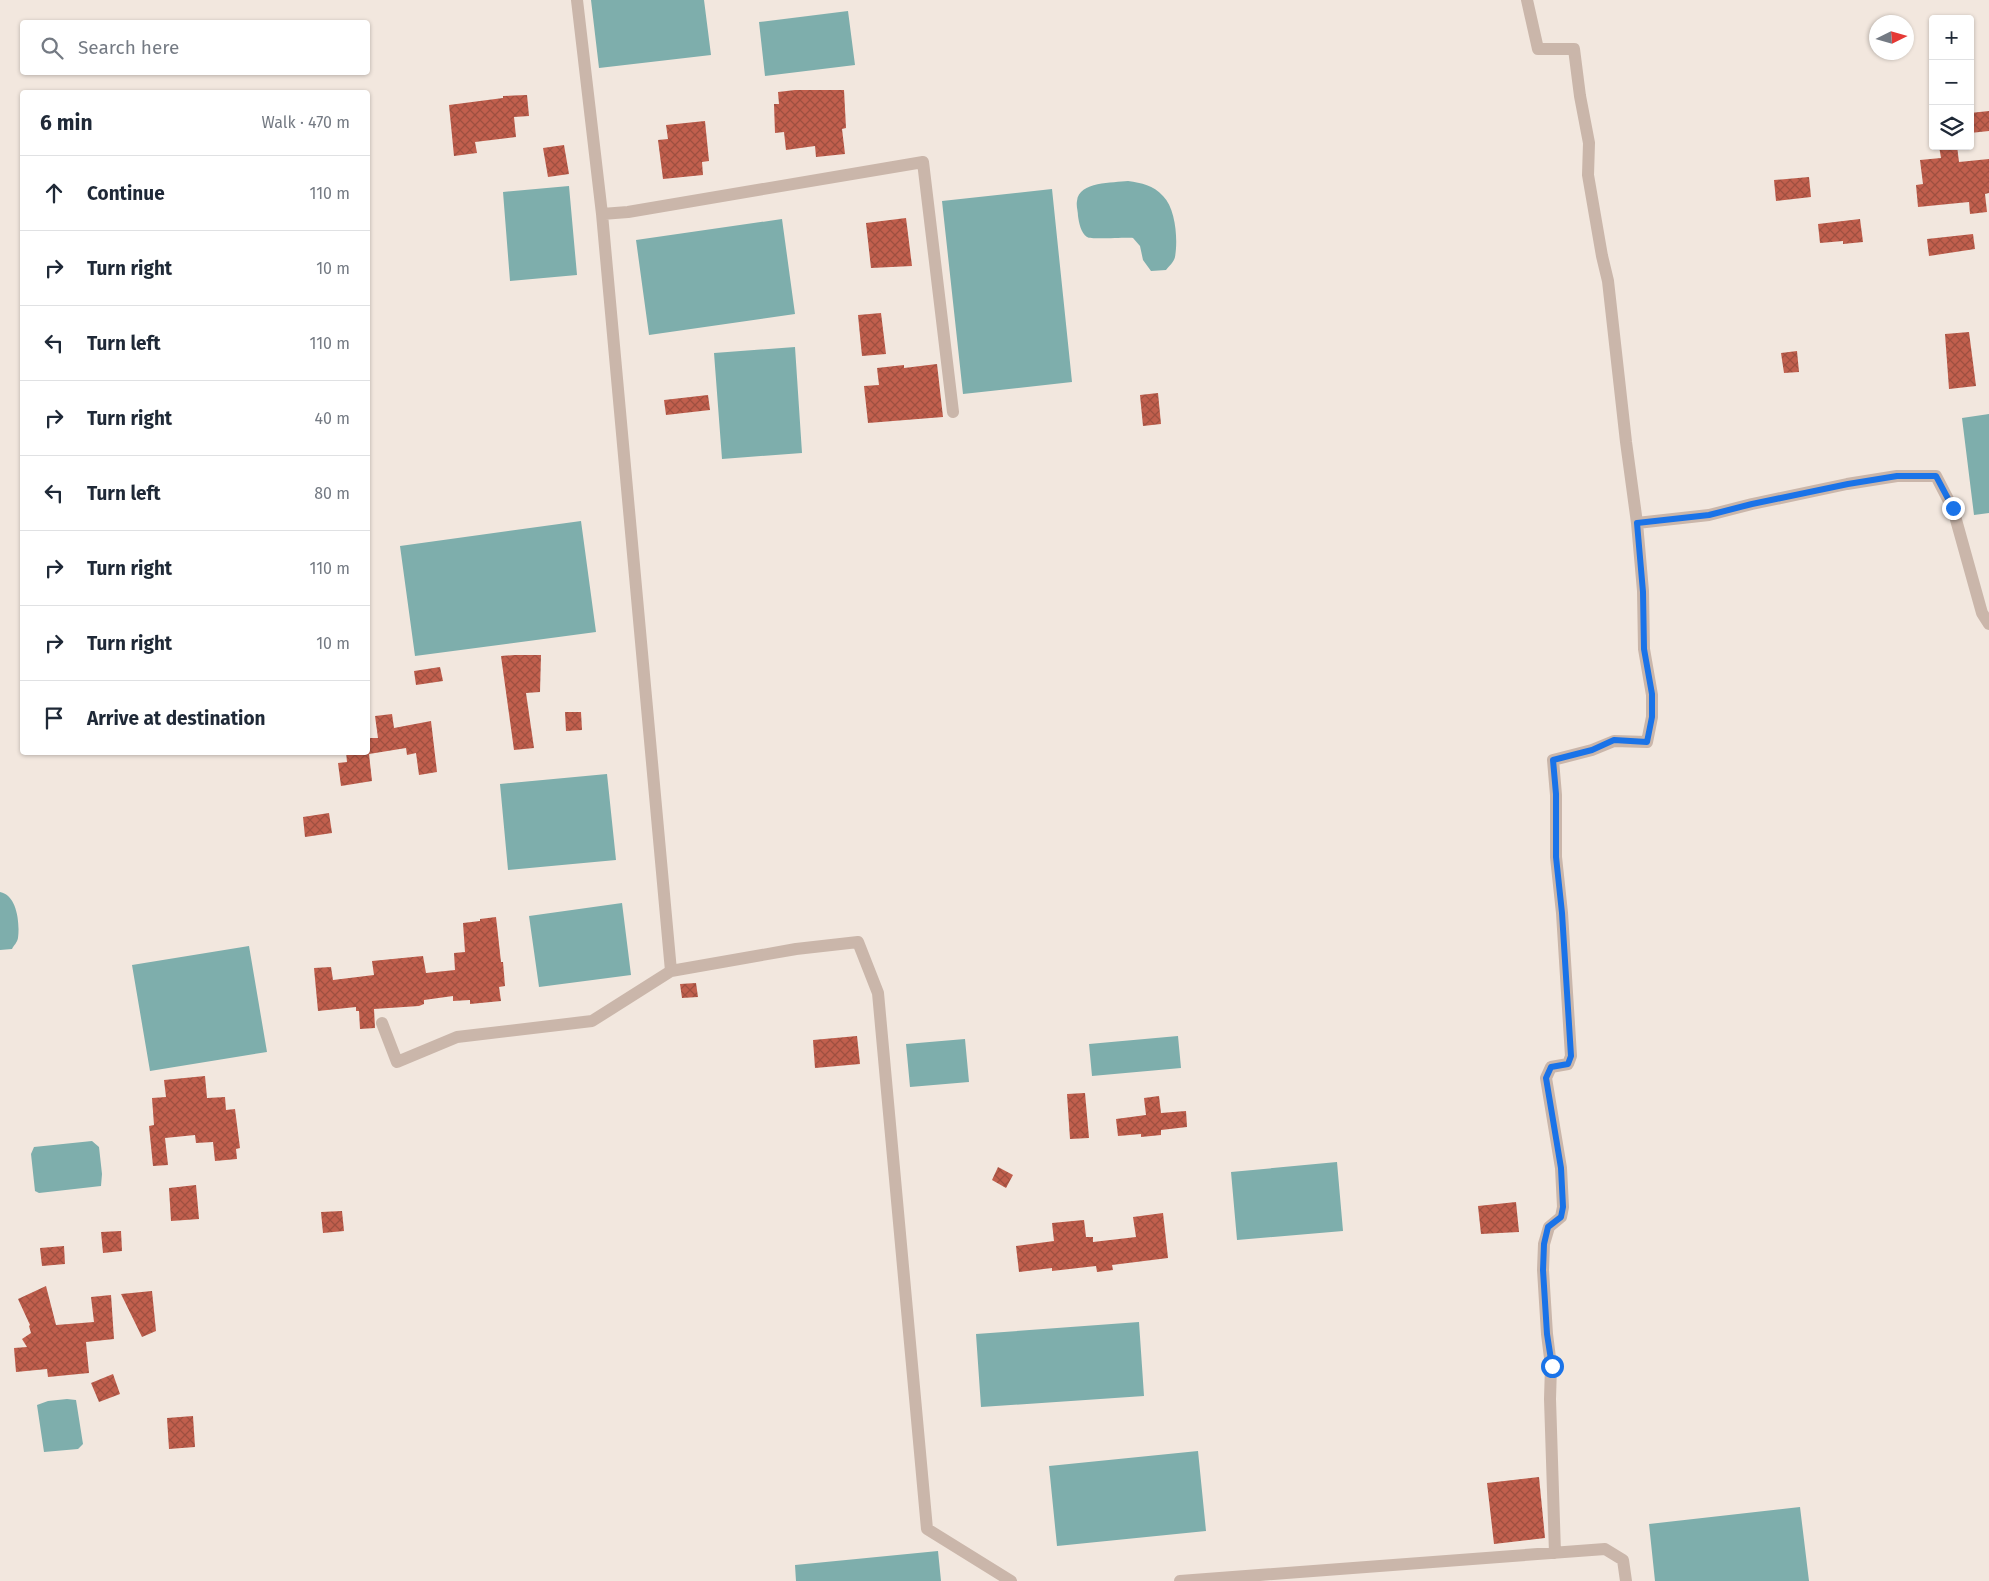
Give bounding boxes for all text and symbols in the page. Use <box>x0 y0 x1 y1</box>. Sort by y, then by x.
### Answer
north arrow <box>1869 15 1914 60</box>
map controls <box>1929 15 1974 150</box>
button: + <box>1929 15 1974 60</box>
search box <box>20 20 370 75</box>
icon: search <box>38 34 66 62</box>
text: Search here <box>78 36 179 59</box>
button: − <box>1929 60 1974 105</box>
button: layers <box>1929 105 1974 150</box>
text: 6 min <box>40 110 93 136</box>
text: Walk · 470 m <box>262 113 350 132</box>
icon: ahead <box>40 179 68 207</box>
text: Continue <box>87 182 165 205</box>
text: 110 m <box>309 184 350 203</box>
icon: right <box>40 254 68 282</box>
text: Turn right <box>87 257 172 280</box>
text: 10 m <box>316 259 350 278</box>
icon: left <box>40 329 68 357</box>
text: Turn left <box>87 332 161 355</box>
text: 110 m <box>309 334 350 353</box>
icon: right <box>40 404 68 432</box>
text: Turn right <box>87 407 172 430</box>
text: 40 m <box>315 409 350 428</box>
icon: left <box>40 479 68 507</box>
text: Turn left <box>87 482 161 505</box>
text: 80 m <box>314 484 350 503</box>
route end <box>1942 497 1965 520</box>
icon: right <box>40 554 68 582</box>
text: Turn right <box>87 557 172 580</box>
text: 110 m <box>309 559 350 578</box>
icon: right <box>40 629 68 657</box>
text: Turn right <box>87 632 172 655</box>
text: 10 m <box>316 634 350 653</box>
icon: arrive <box>40 704 68 732</box>
text: Arrive at destination <box>87 707 266 730</box>
route start <box>1541 1355 1564 1378</box>

